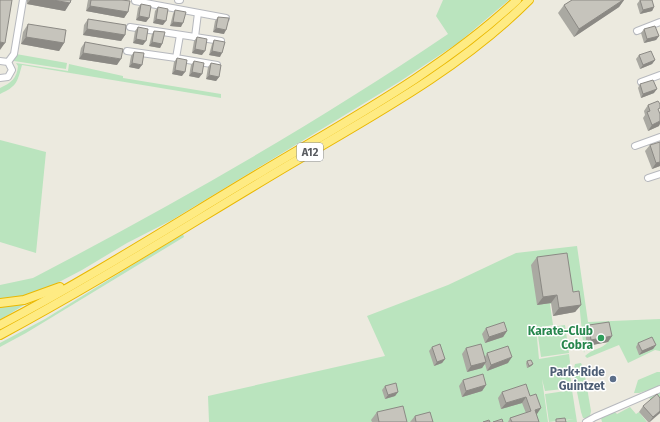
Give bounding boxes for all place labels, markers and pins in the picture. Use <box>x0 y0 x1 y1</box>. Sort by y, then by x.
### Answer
place label: Karate-Club Cobra <box>528 324 593 352</box>
marker: Karate-Club Cobra <box>596 333 606 343</box>
place label: Park+Ride Guintzet <box>550 365 605 393</box>
marker: Park+Ride Guintzet <box>608 374 618 384</box>

